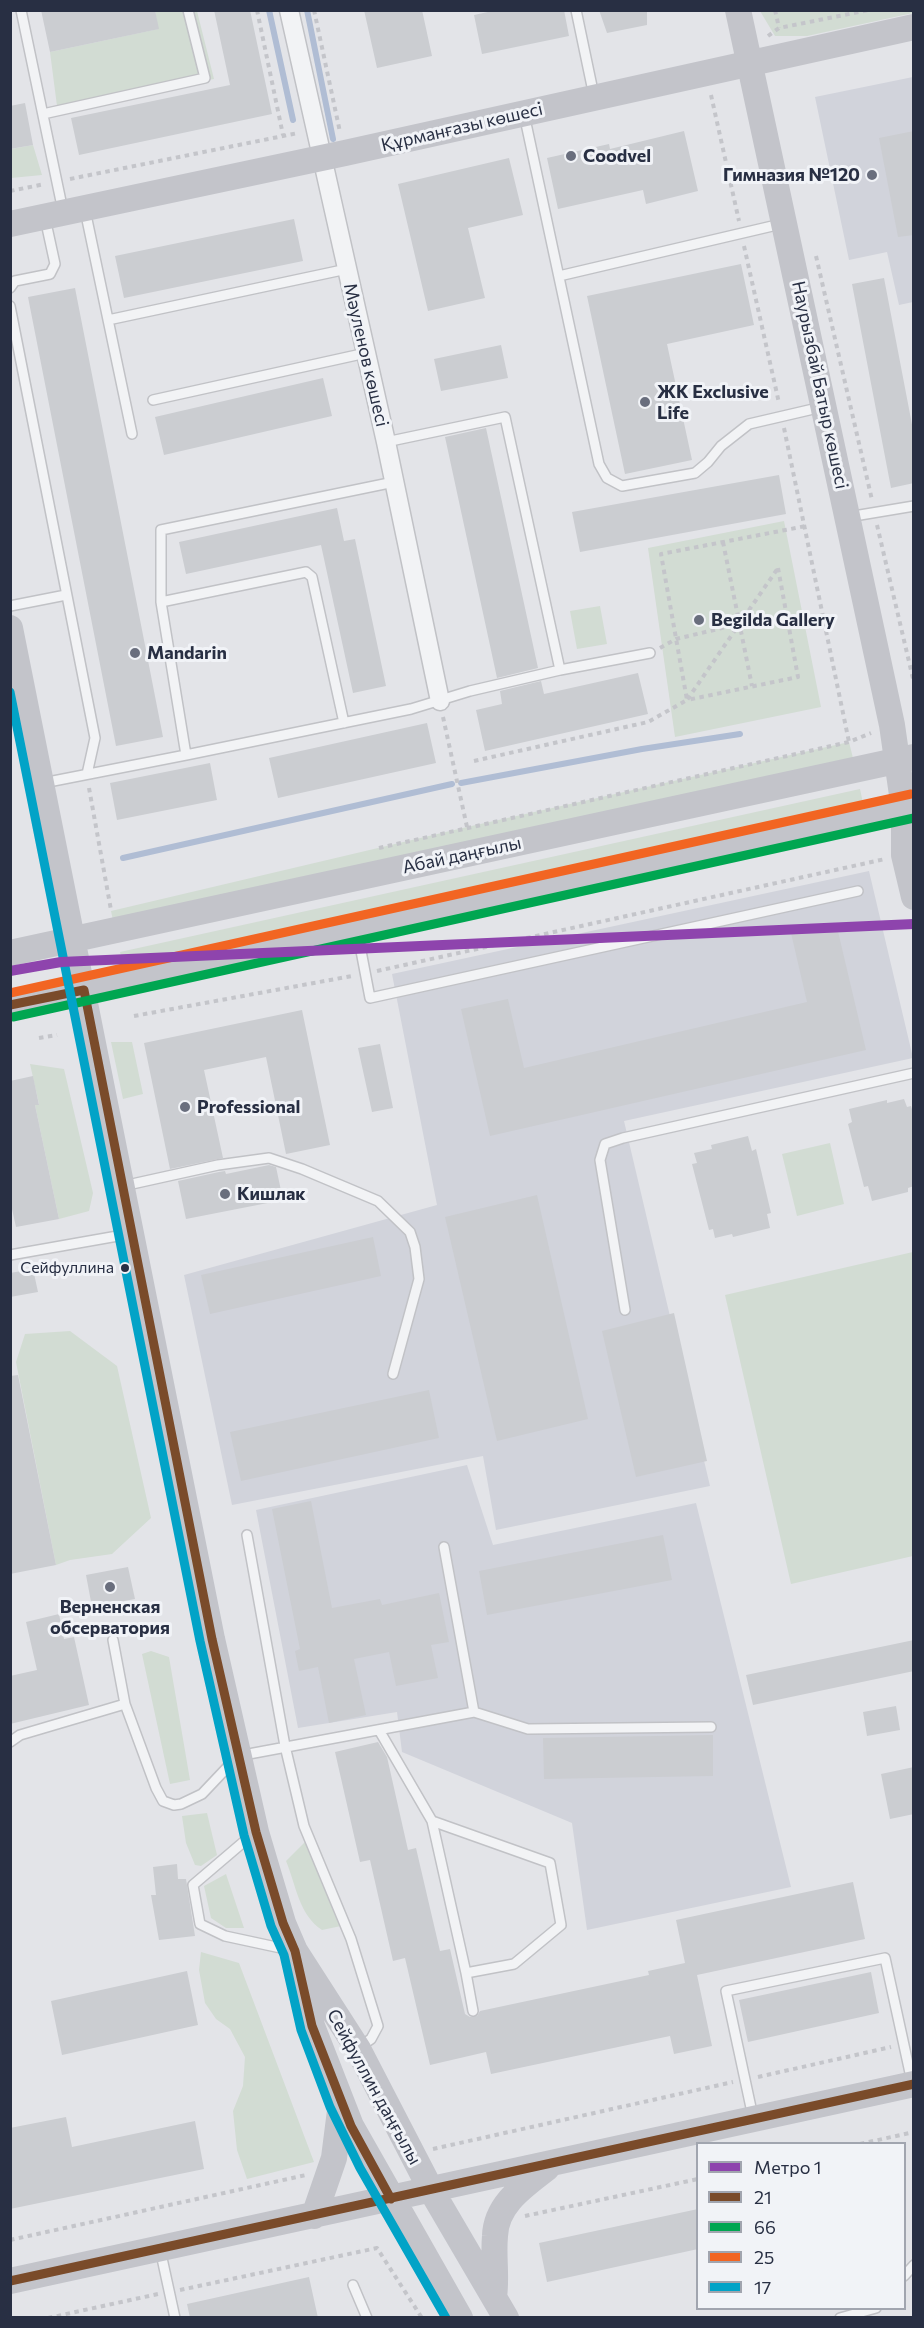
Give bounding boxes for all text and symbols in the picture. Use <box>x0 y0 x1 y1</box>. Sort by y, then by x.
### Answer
street label: Құрманғазы көшесі <box>379 98 545 156</box>
place label: Coodvel <box>583 145 651 167</box>
marker: Coodvel <box>564 149 578 163</box>
place label: Гимназия №120 <box>723 164 860 186</box>
marker: Гимназия №120 <box>865 168 879 182</box>
street label: Наурызбай Батыр көшесі <box>787 279 853 491</box>
street label: Мәуленов көшесі <box>339 281 393 429</box>
place label: ЖК Exclusive Life <box>657 381 769 424</box>
marker: ЖК Exclusive Life <box>638 395 652 409</box>
place label: Begilda Gallery <box>711 609 835 631</box>
marker: Begilda Gallery <box>692 613 706 627</box>
place label: Mandarin <box>147 642 227 664</box>
marker: Mandarin <box>128 646 142 660</box>
street label: Абай даңғылы <box>401 832 523 878</box>
place label: Professional <box>197 1096 300 1118</box>
marker: Professional <box>178 1100 192 1114</box>
place label: Кишлак <box>237 1183 306 1205</box>
marker: Кишлак <box>218 1187 232 1201</box>
place label: Сейфуллина <box>20 1258 114 1278</box>
marker: Сейфуллина <box>119 1262 131 1274</box>
marker: Верненская обсерватория <box>103 1580 117 1594</box>
place label: Верненская обсерватория <box>50 1596 170 1638</box>
street label: Сейфуллин даңғылы <box>322 2005 426 2169</box>
legend <box>696 2142 906 2310</box>
text: Метро 1 <box>754 2156 822 2178</box>
text: 21 <box>754 2186 772 2208</box>
text: 66 <box>754 2216 776 2238</box>
text: 25 <box>754 2246 774 2268</box>
text: 17 <box>754 2276 771 2298</box>

